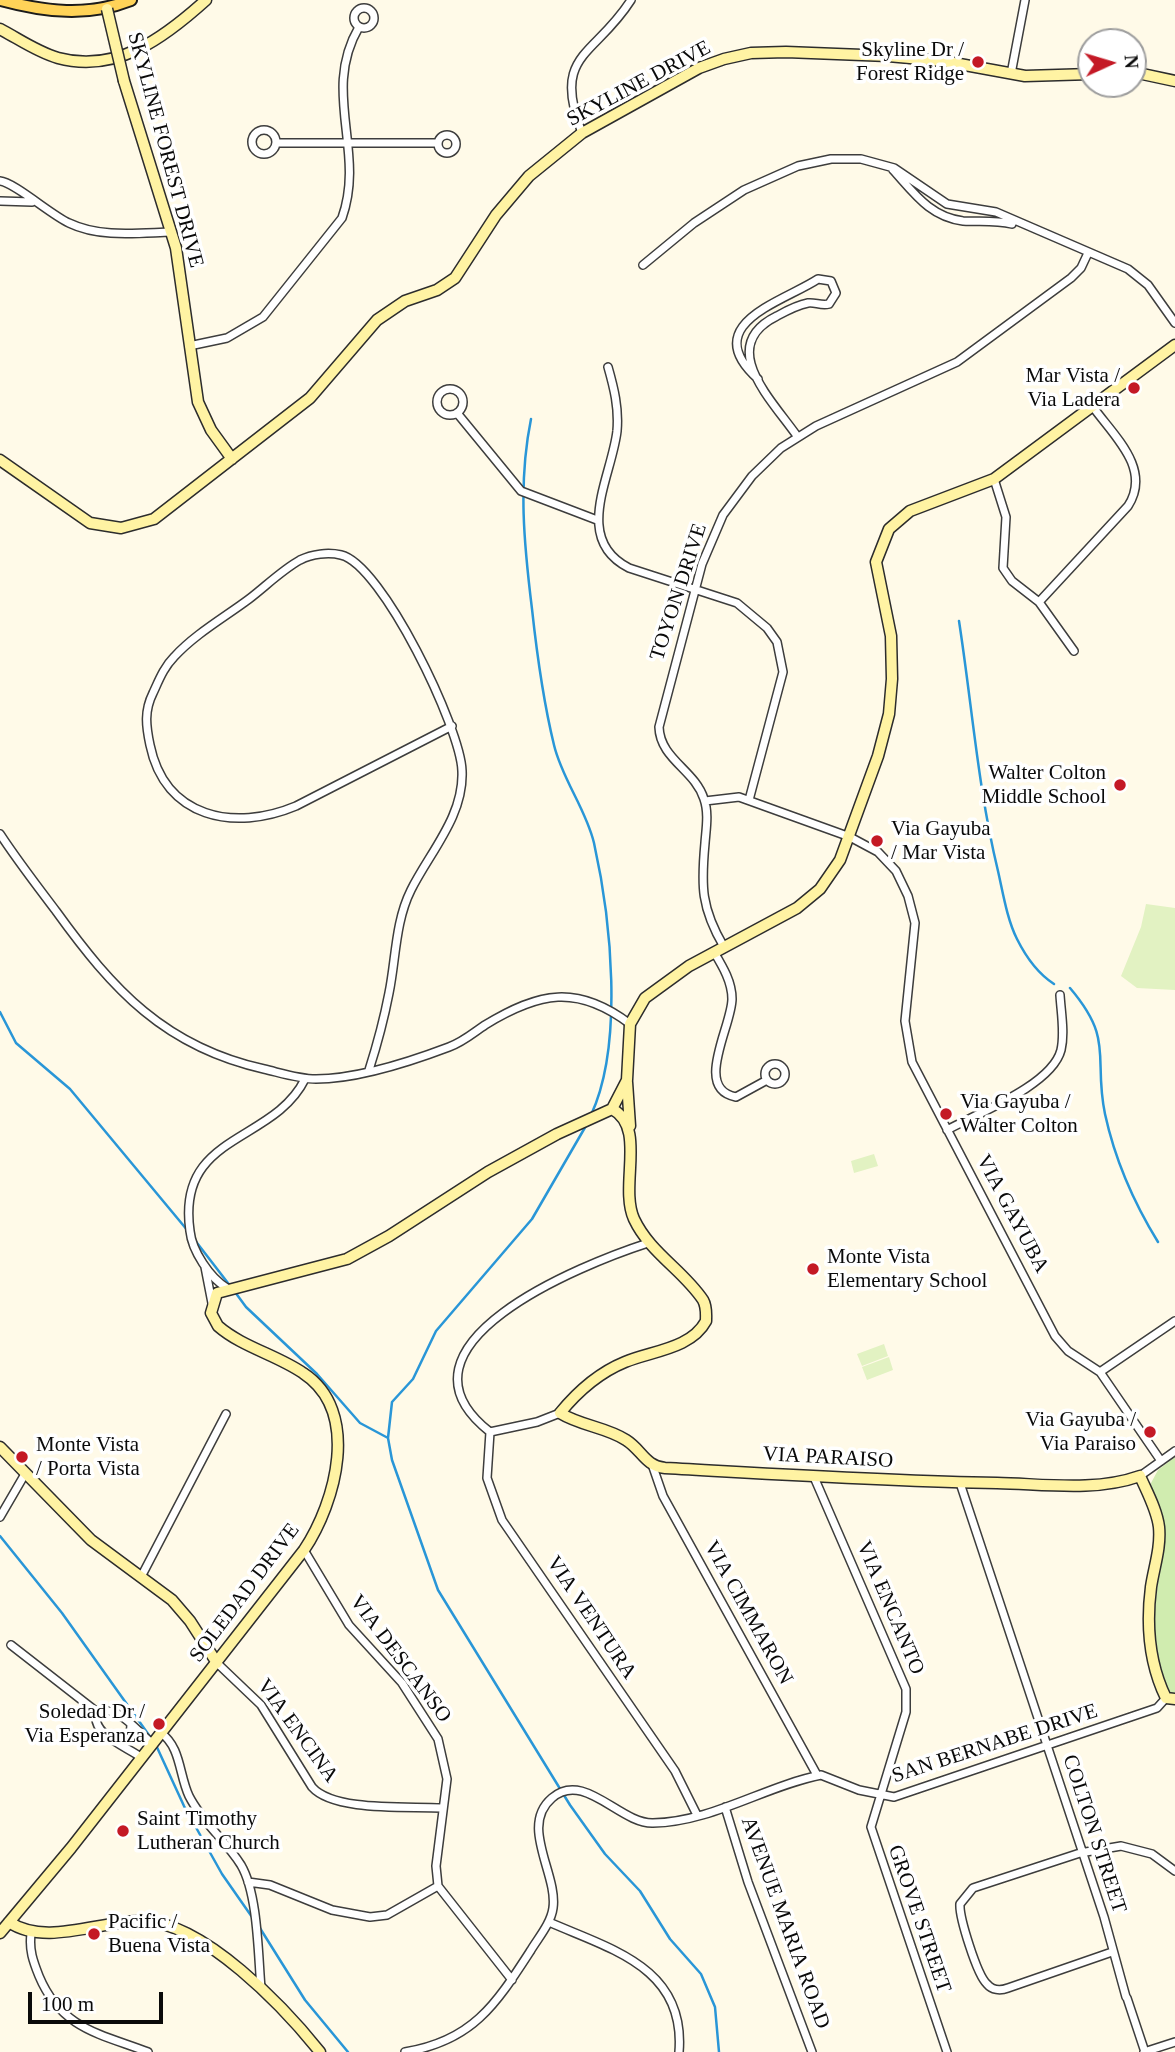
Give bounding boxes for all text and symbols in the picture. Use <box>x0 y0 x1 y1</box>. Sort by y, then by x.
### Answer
north arrow <box>1077 28 1147 98</box>
street label: SKYLINE FOREST DRIVE <box>121 30 209 270</box>
street label: SKYLINE DRIVE <box>563 35 715 133</box>
place label: Skyline Dr / Forest Ridge <box>856 37 964 87</box>
marker: Skyline Dr / Forest Ridge <box>970 54 986 70</box>
text: N <box>1120 54 1142 69</box>
place label: Mar Vista / Via Ladera <box>1026 363 1120 413</box>
marker: Mar Vista / Via Ladera <box>1126 380 1142 396</box>
street label: TOYON DRIVE <box>645 520 713 664</box>
place label: Walter Colton Middle School <box>982 760 1106 810</box>
marker: Walter Colton Middle School <box>1112 777 1128 793</box>
place label: Via Gayuba / Mar Vista <box>891 816 991 866</box>
marker: Via Gayuba / Mar Vista <box>869 833 885 849</box>
place label: Via Gayuba / Walter Colton <box>960 1089 1078 1139</box>
marker: Via Gayuba / Walter Colton <box>938 1106 954 1122</box>
street label: VIA GAYUBA <box>970 1150 1054 1278</box>
place label: Monte Vista Elementary School <box>827 1244 987 1294</box>
marker: Monte Vista Elementary School <box>805 1261 821 1277</box>
place label: Via Gayuba / Via Paraiso <box>1025 1407 1136 1457</box>
marker: Via Gayuba / Via Paraiso <box>1142 1424 1158 1440</box>
place label: Monte Vista / Porta Vista <box>36 1432 140 1482</box>
street label: VIA PARAISO <box>762 1442 894 1474</box>
marker: Monte Vista / Porta Vista <box>14 1449 30 1465</box>
street label: SOLEDAD DRIVE <box>185 1519 305 1667</box>
street label: VIA CIMMARON <box>698 1537 798 1689</box>
street label: VIA ENCANTO <box>851 1537 929 1679</box>
street label: VIA VENTURA <box>541 1552 641 1684</box>
street label: VIA DESCANSO <box>344 1590 456 1728</box>
street label: VIA ENCINA <box>251 1674 343 1788</box>
place label: Soledad Dr / Via Esperanza <box>24 1699 145 1749</box>
street label: SAN BERNABE DRIVE <box>889 1699 1101 1789</box>
marker: Soledad Dr / Via Esperanza <box>151 1716 167 1732</box>
street label: COLTON STREET <box>1057 1752 1131 1916</box>
place label: Saint Timothy Lutheran Church <box>137 1806 280 1856</box>
street label: AVENUE MARIA ROAD <box>735 1814 835 2032</box>
marker: Saint Timothy Lutheran Church <box>115 1823 131 1839</box>
street label: GROVE STREET <box>882 1842 956 1996</box>
place label: Pacific / Buena Vista <box>108 1909 210 1959</box>
marker: Pacific / Buena Vista <box>86 1926 102 1942</box>
scale bar <box>32 1979 166 2023</box>
text: 100 m <box>41 1992 94 2016</box>

